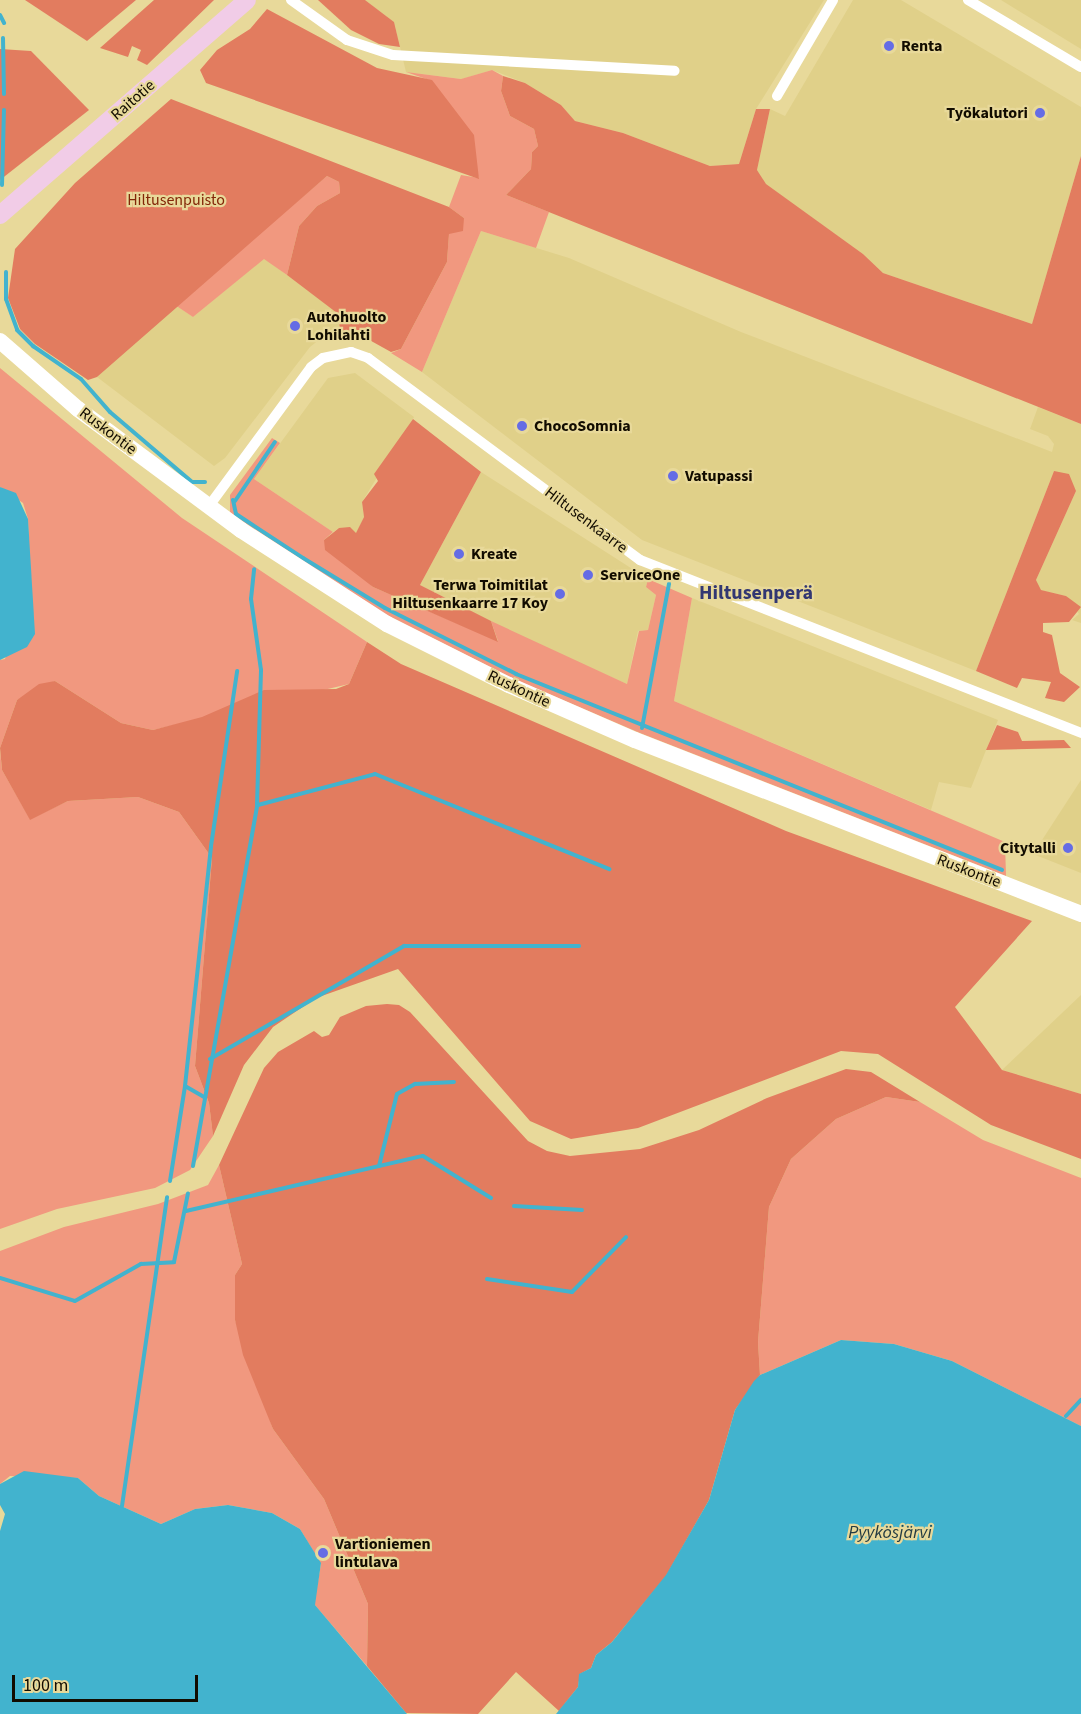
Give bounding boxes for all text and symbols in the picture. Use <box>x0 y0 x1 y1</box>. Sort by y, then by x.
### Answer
place label: Renta <box>901 36 942 56</box>
marker: Renta <box>882 39 896 53</box>
street label: Raitotie <box>107 76 159 124</box>
place label: Työkalutori <box>946 103 1028 123</box>
marker: Työkalutori <box>1033 106 1047 120</box>
park label: Hiltusenpuisto <box>127 190 225 210</box>
place label: Autohuolto Lohilahti <box>307 307 386 345</box>
marker: Autohuolto Lohilahti <box>288 319 302 333</box>
street label: Ruskontie <box>76 403 140 459</box>
place label: ChocoSomnia <box>534 416 631 436</box>
marker: ChocoSomnia <box>515 419 529 433</box>
place label: Vatupassi <box>685 466 753 486</box>
marker: Vatupassi <box>666 469 680 483</box>
street label: Hiltusenkaarre <box>541 483 631 557</box>
place label: Kreate <box>471 544 517 564</box>
marker: Kreate <box>452 547 466 561</box>
place label: ServiceOne <box>600 565 680 585</box>
marker: ServiceOne <box>581 568 595 582</box>
place label: Terwa Toimitilat Hiltusenkaarre 17 Koy <box>392 575 548 613</box>
district label: Hiltusenperä <box>699 581 813 605</box>
marker: Terwa Toimitilat Hiltusenkaarre 17 Koy <box>553 587 567 601</box>
street label: Ruskontie <box>485 666 553 712</box>
place label: Citytalli <box>1000 838 1056 858</box>
marker: Citytalli <box>1061 841 1075 855</box>
street label: Ruskontie <box>934 850 1004 892</box>
water label: Pyykösjärvi <box>848 1522 932 1544</box>
place label: Vartioniemen lintulava <box>335 1534 431 1572</box>
marker: Vartioniemen lintulava <box>316 1546 330 1560</box>
scale bar <box>15 1663 201 1701</box>
text: 100 m <box>23 1673 68 1698</box>

